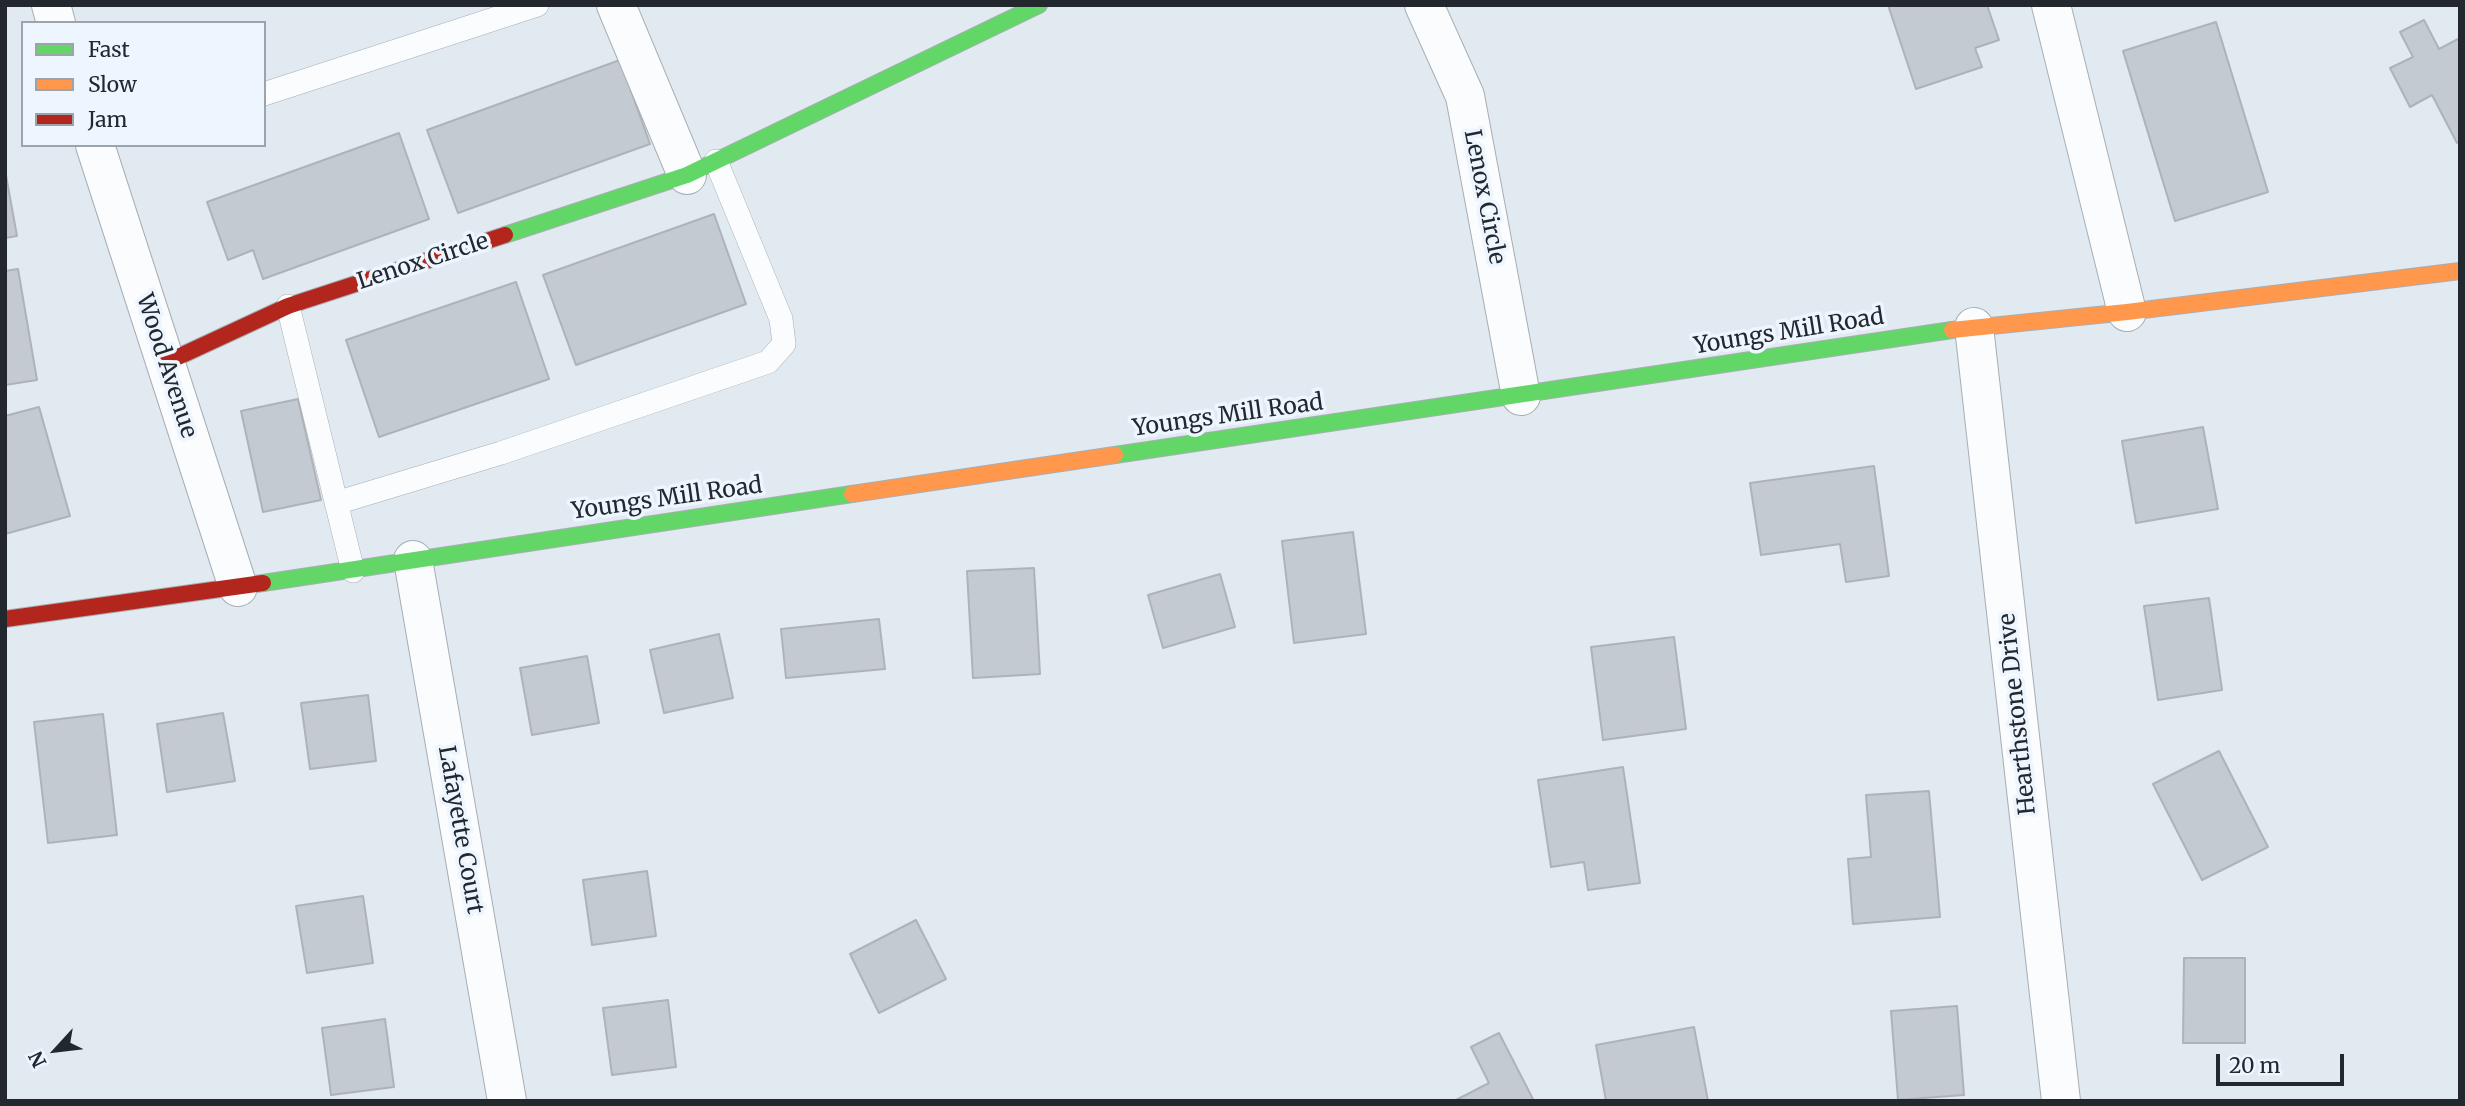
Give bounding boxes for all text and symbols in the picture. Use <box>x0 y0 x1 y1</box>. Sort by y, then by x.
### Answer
legend <box>21 21 266 147</box>
text: Fast <box>88 36 130 63</box>
text: Slow <box>88 71 137 98</box>
text: Jam <box>88 106 127 133</box>
street label: Lenox Circle <box>1457 127 1511 267</box>
street label: Lenox Circle <box>354 228 492 296</box>
street label: Wood Avenue <box>130 290 202 442</box>
street label: Youngs Mill Road <box>1692 303 1886 361</box>
street label: Youngs Mill Road <box>1131 389 1325 443</box>
street label: Youngs Mill Road <box>570 472 764 526</box>
street label: Hearthstone Drive <box>1994 612 2042 816</box>
street label: Lafayette Court <box>432 744 488 916</box>
north arrow <box>21 1015 91 1085</box>
scale bar <box>2220 1040 2348 1084</box>
text: N <box>23 1047 51 1072</box>
text: 20 m <box>2229 1052 2280 1079</box>

